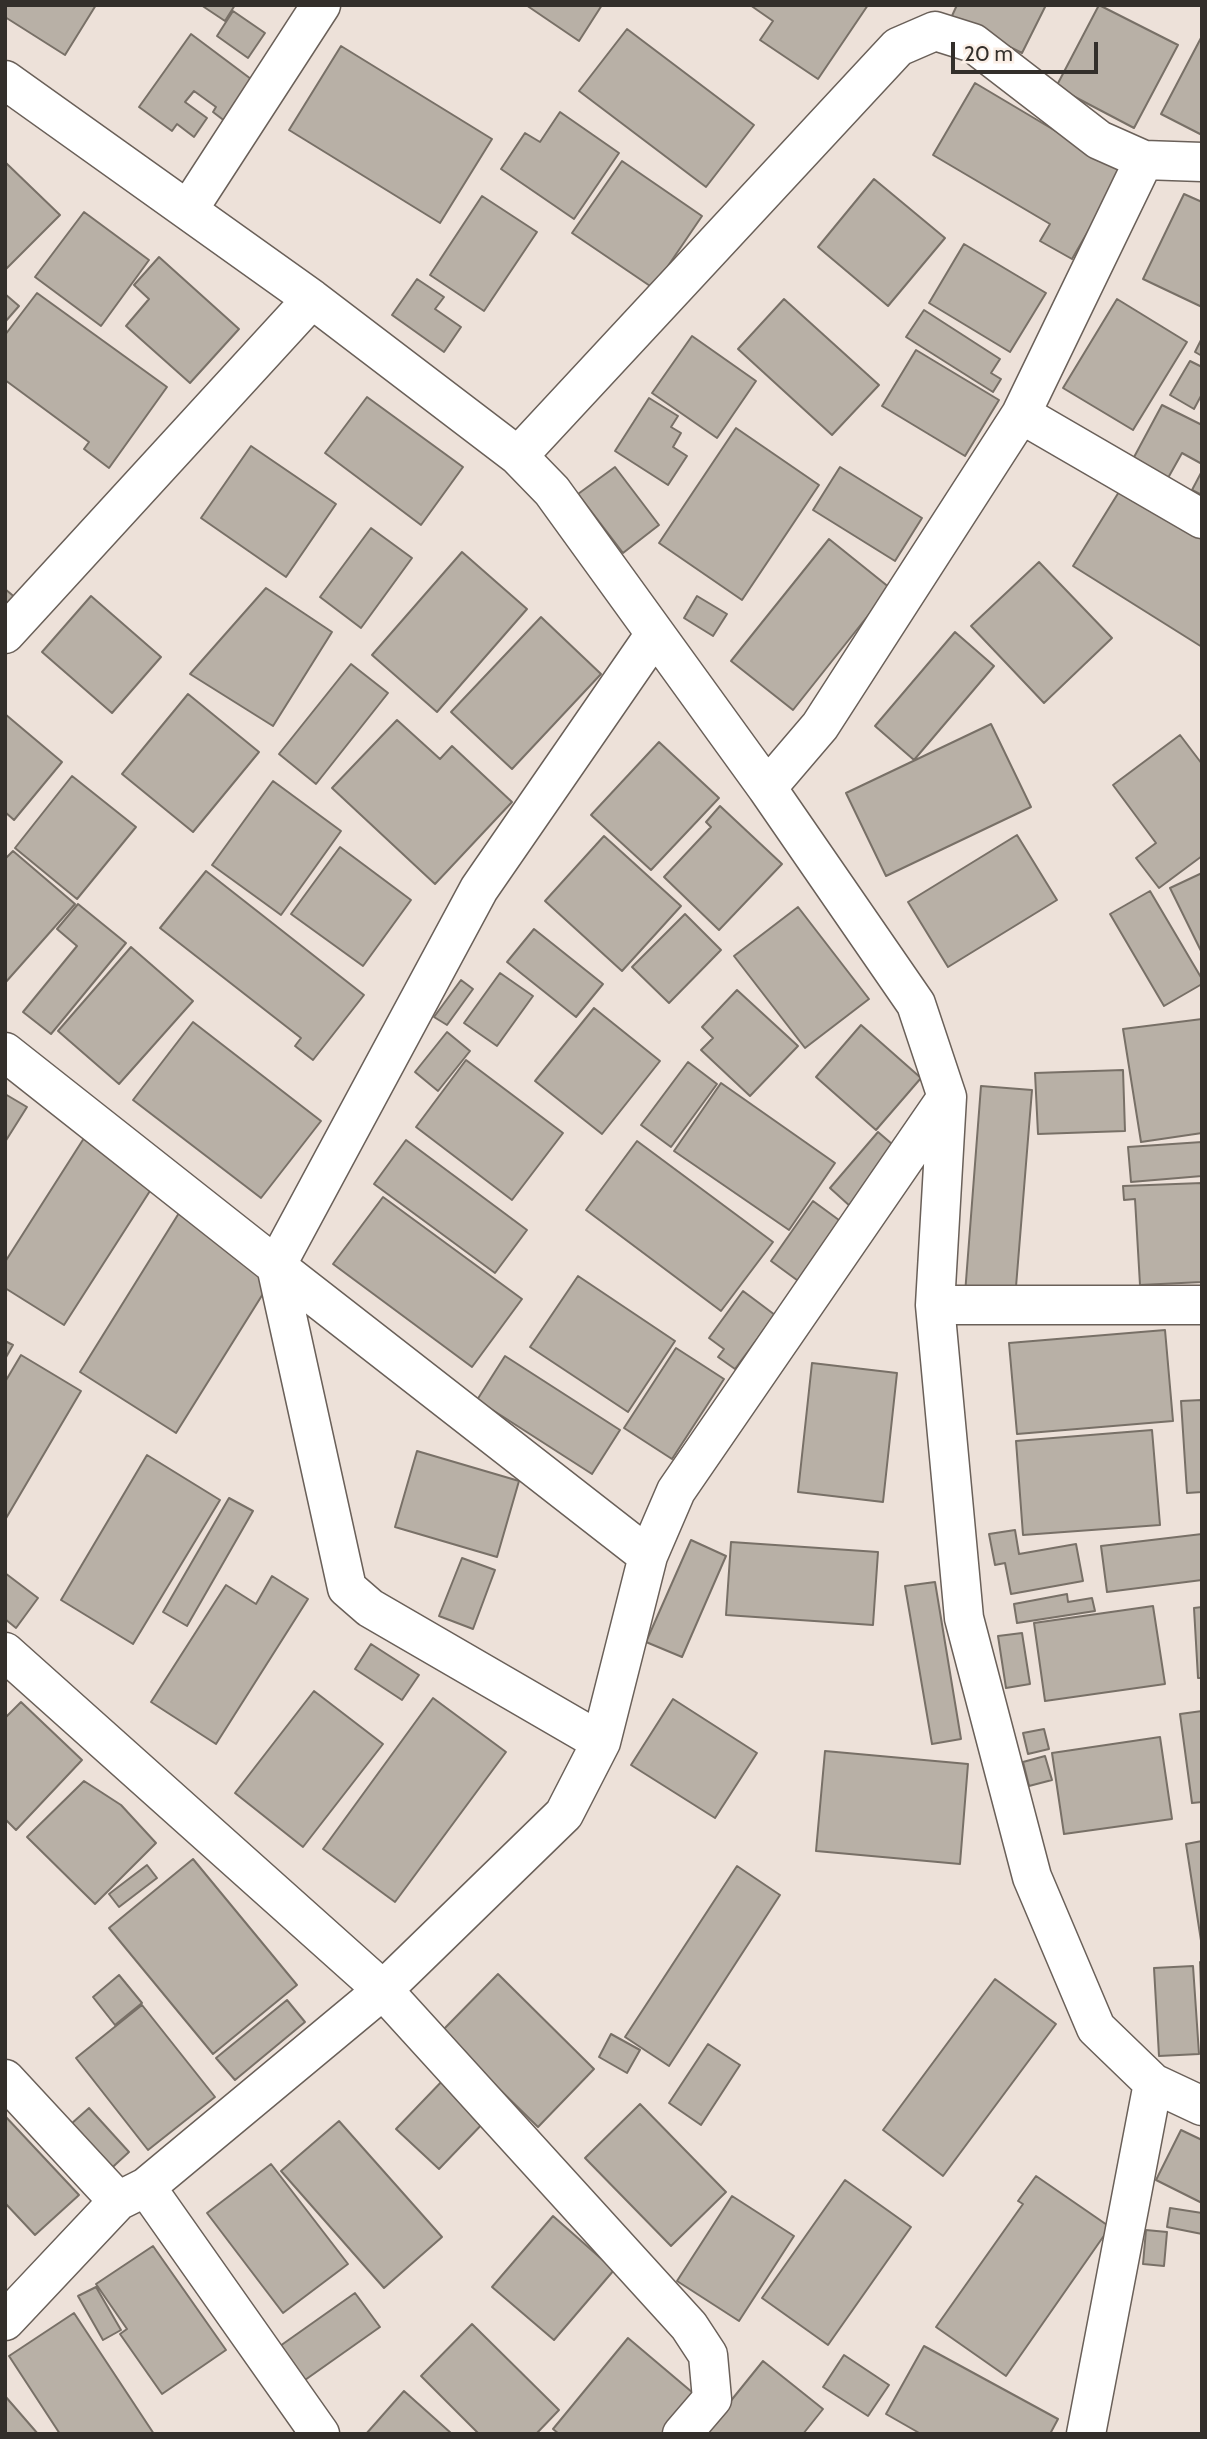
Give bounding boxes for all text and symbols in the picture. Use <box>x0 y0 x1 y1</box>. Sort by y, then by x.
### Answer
scale bar <box>955 28 1102 72</box>
text: 20 m <box>964 41 1013 66</box>

